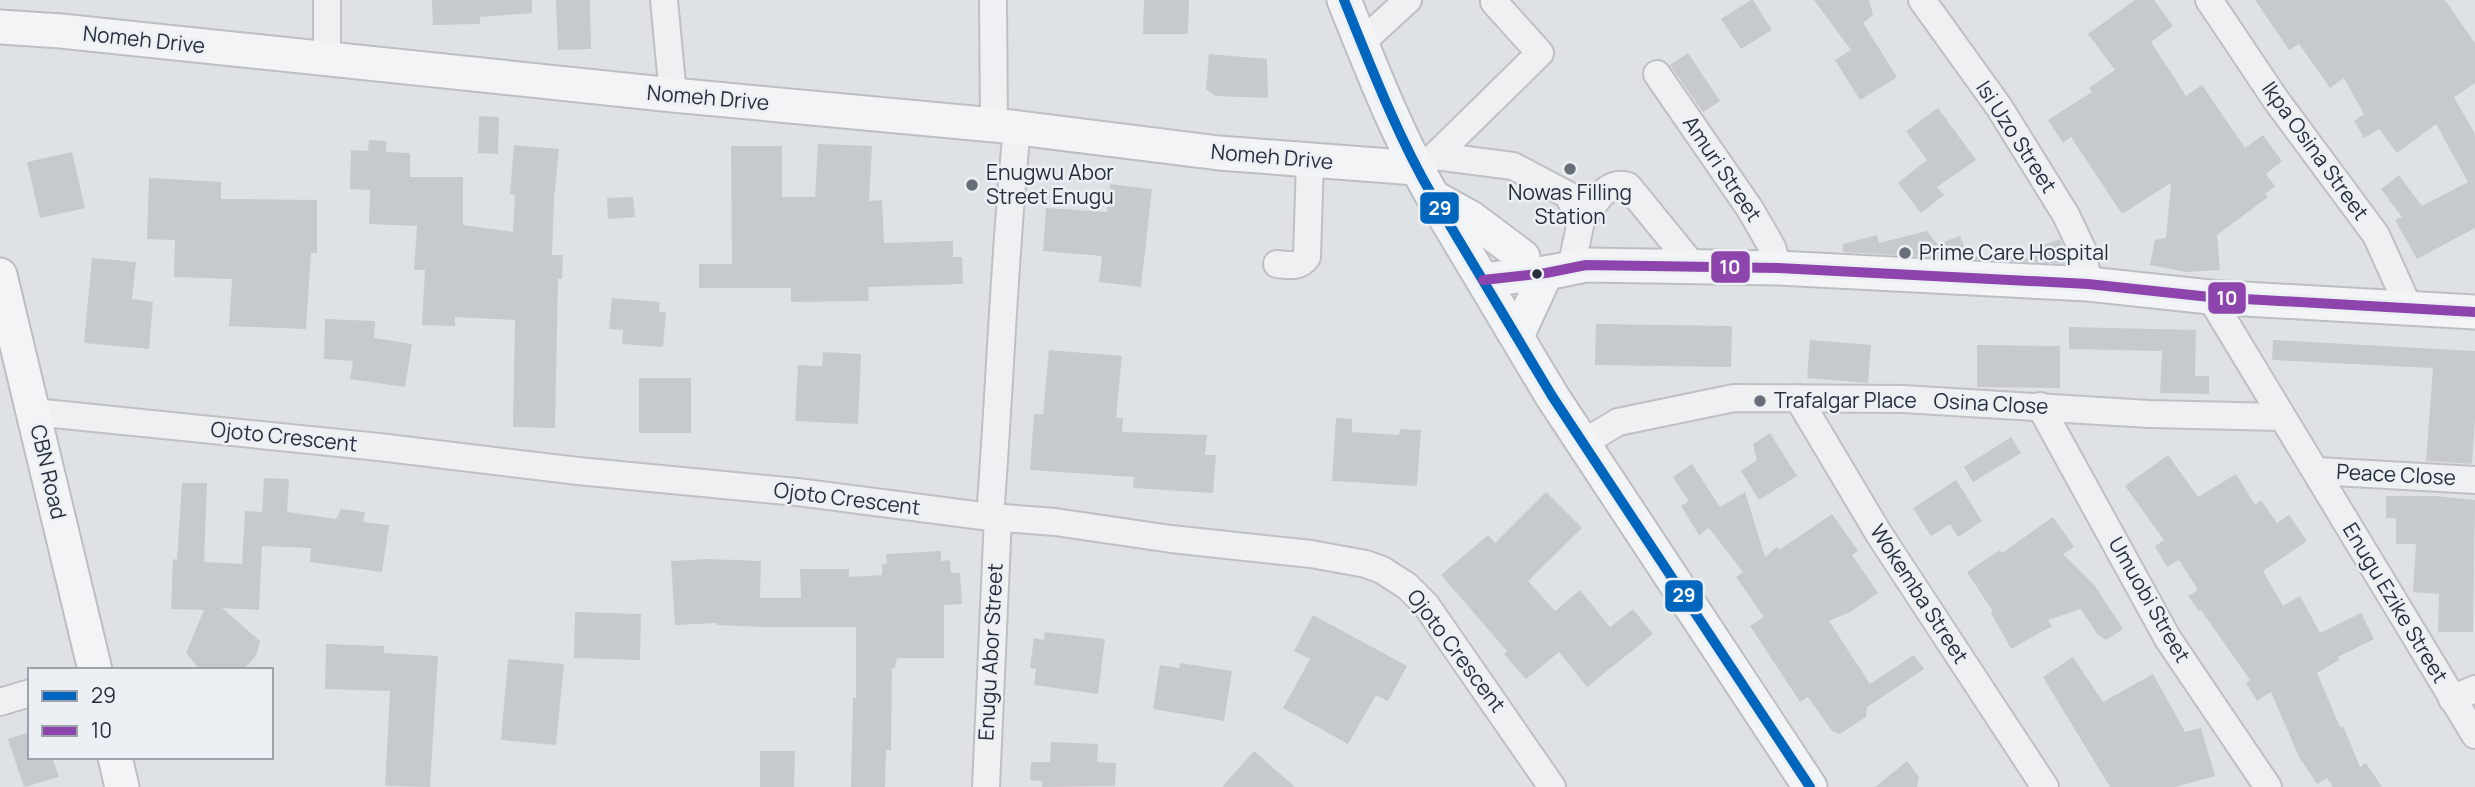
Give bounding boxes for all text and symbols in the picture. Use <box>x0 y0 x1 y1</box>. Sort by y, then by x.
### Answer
street label: Nomeh Drive <box>82 19 207 59</box>
street label: Isi Uzo Street <box>1970 75 2064 198</box>
street label: Ikpa Osina Street <box>2256 76 2376 225</box>
street label: Nomeh Drive <box>646 78 770 116</box>
street label: Amuri Street <box>1677 110 1769 227</box>
street label: Nomeh Drive <box>1210 137 1334 175</box>
place label: Enugwu Abor Street Enugu <box>986 158 1114 210</box>
marker: Nowas Filling Station <box>1562 161 1578 177</box>
marker: Enugwu Abor Street Enugu <box>964 177 980 193</box>
place label: Nowas Filling Station <box>1508 178 1632 230</box>
line badge: 29 <box>1419 191 1460 225</box>
text: 29 <box>1428 195 1452 221</box>
place label: Prime Care Hospital <box>1919 238 2109 266</box>
marker: Prime Care Hospital <box>1897 245 1913 261</box>
line badge: 10 <box>1710 250 1751 284</box>
text: 10 <box>1720 254 1740 280</box>
unlabelled marker <box>1530 267 1544 281</box>
line badge: 10 <box>2207 281 2247 315</box>
text: 10 <box>2217 285 2237 311</box>
place label: Trafalgar Place <box>1774 386 1917 414</box>
street label: Osina Close <box>1933 386 2049 420</box>
marker: Trafalgar Place <box>1752 393 1768 409</box>
street label: Ojoto Crescent <box>209 414 359 458</box>
street label: CBN Road <box>25 422 73 522</box>
street label: Peace Close <box>2336 457 2457 491</box>
street label: Ojoto Crescent <box>772 475 922 521</box>
street label: Enugu Ezike Street <box>2337 517 2455 688</box>
street label: Wokemba Street <box>1864 518 1975 668</box>
street label: Umuobi Street <box>2103 532 2197 667</box>
street label: Enugu Abor Street <box>971 563 1009 741</box>
line badge: 29 <box>1664 579 1704 613</box>
text: 29 <box>1672 582 1696 608</box>
street label: Ojoto Crescent <box>1401 583 1512 718</box>
legend <box>28 668 273 759</box>
text: 29 <box>91 681 116 709</box>
text: 10 <box>91 716 112 744</box>

